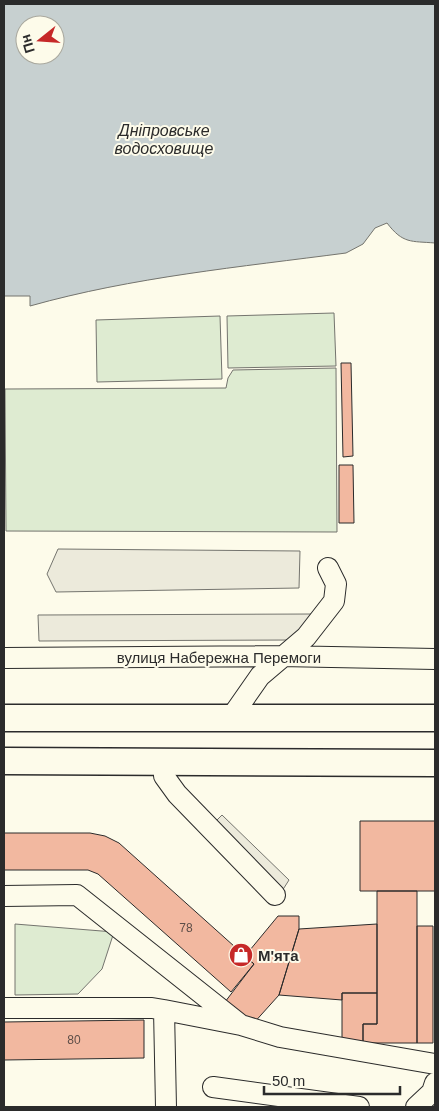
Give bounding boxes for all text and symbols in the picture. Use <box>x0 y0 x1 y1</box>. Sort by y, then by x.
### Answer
north arrow <box>15 15 65 65</box>
text: Пн <box>17 33 38 55</box>
water label: Дніпровське водосховище <box>115 122 213 157</box>
street label: вулиця Набережна Перемоги <box>117 649 321 666</box>
house number: 78 <box>179 921 193 935</box>
shop icon: М'ята <box>228 942 254 968</box>
place label: М'ята <box>258 947 299 964</box>
house number: 80 <box>67 1033 81 1047</box>
scale bar <box>264 1064 400 1096</box>
text: 50 m <box>272 1072 305 1089</box>

